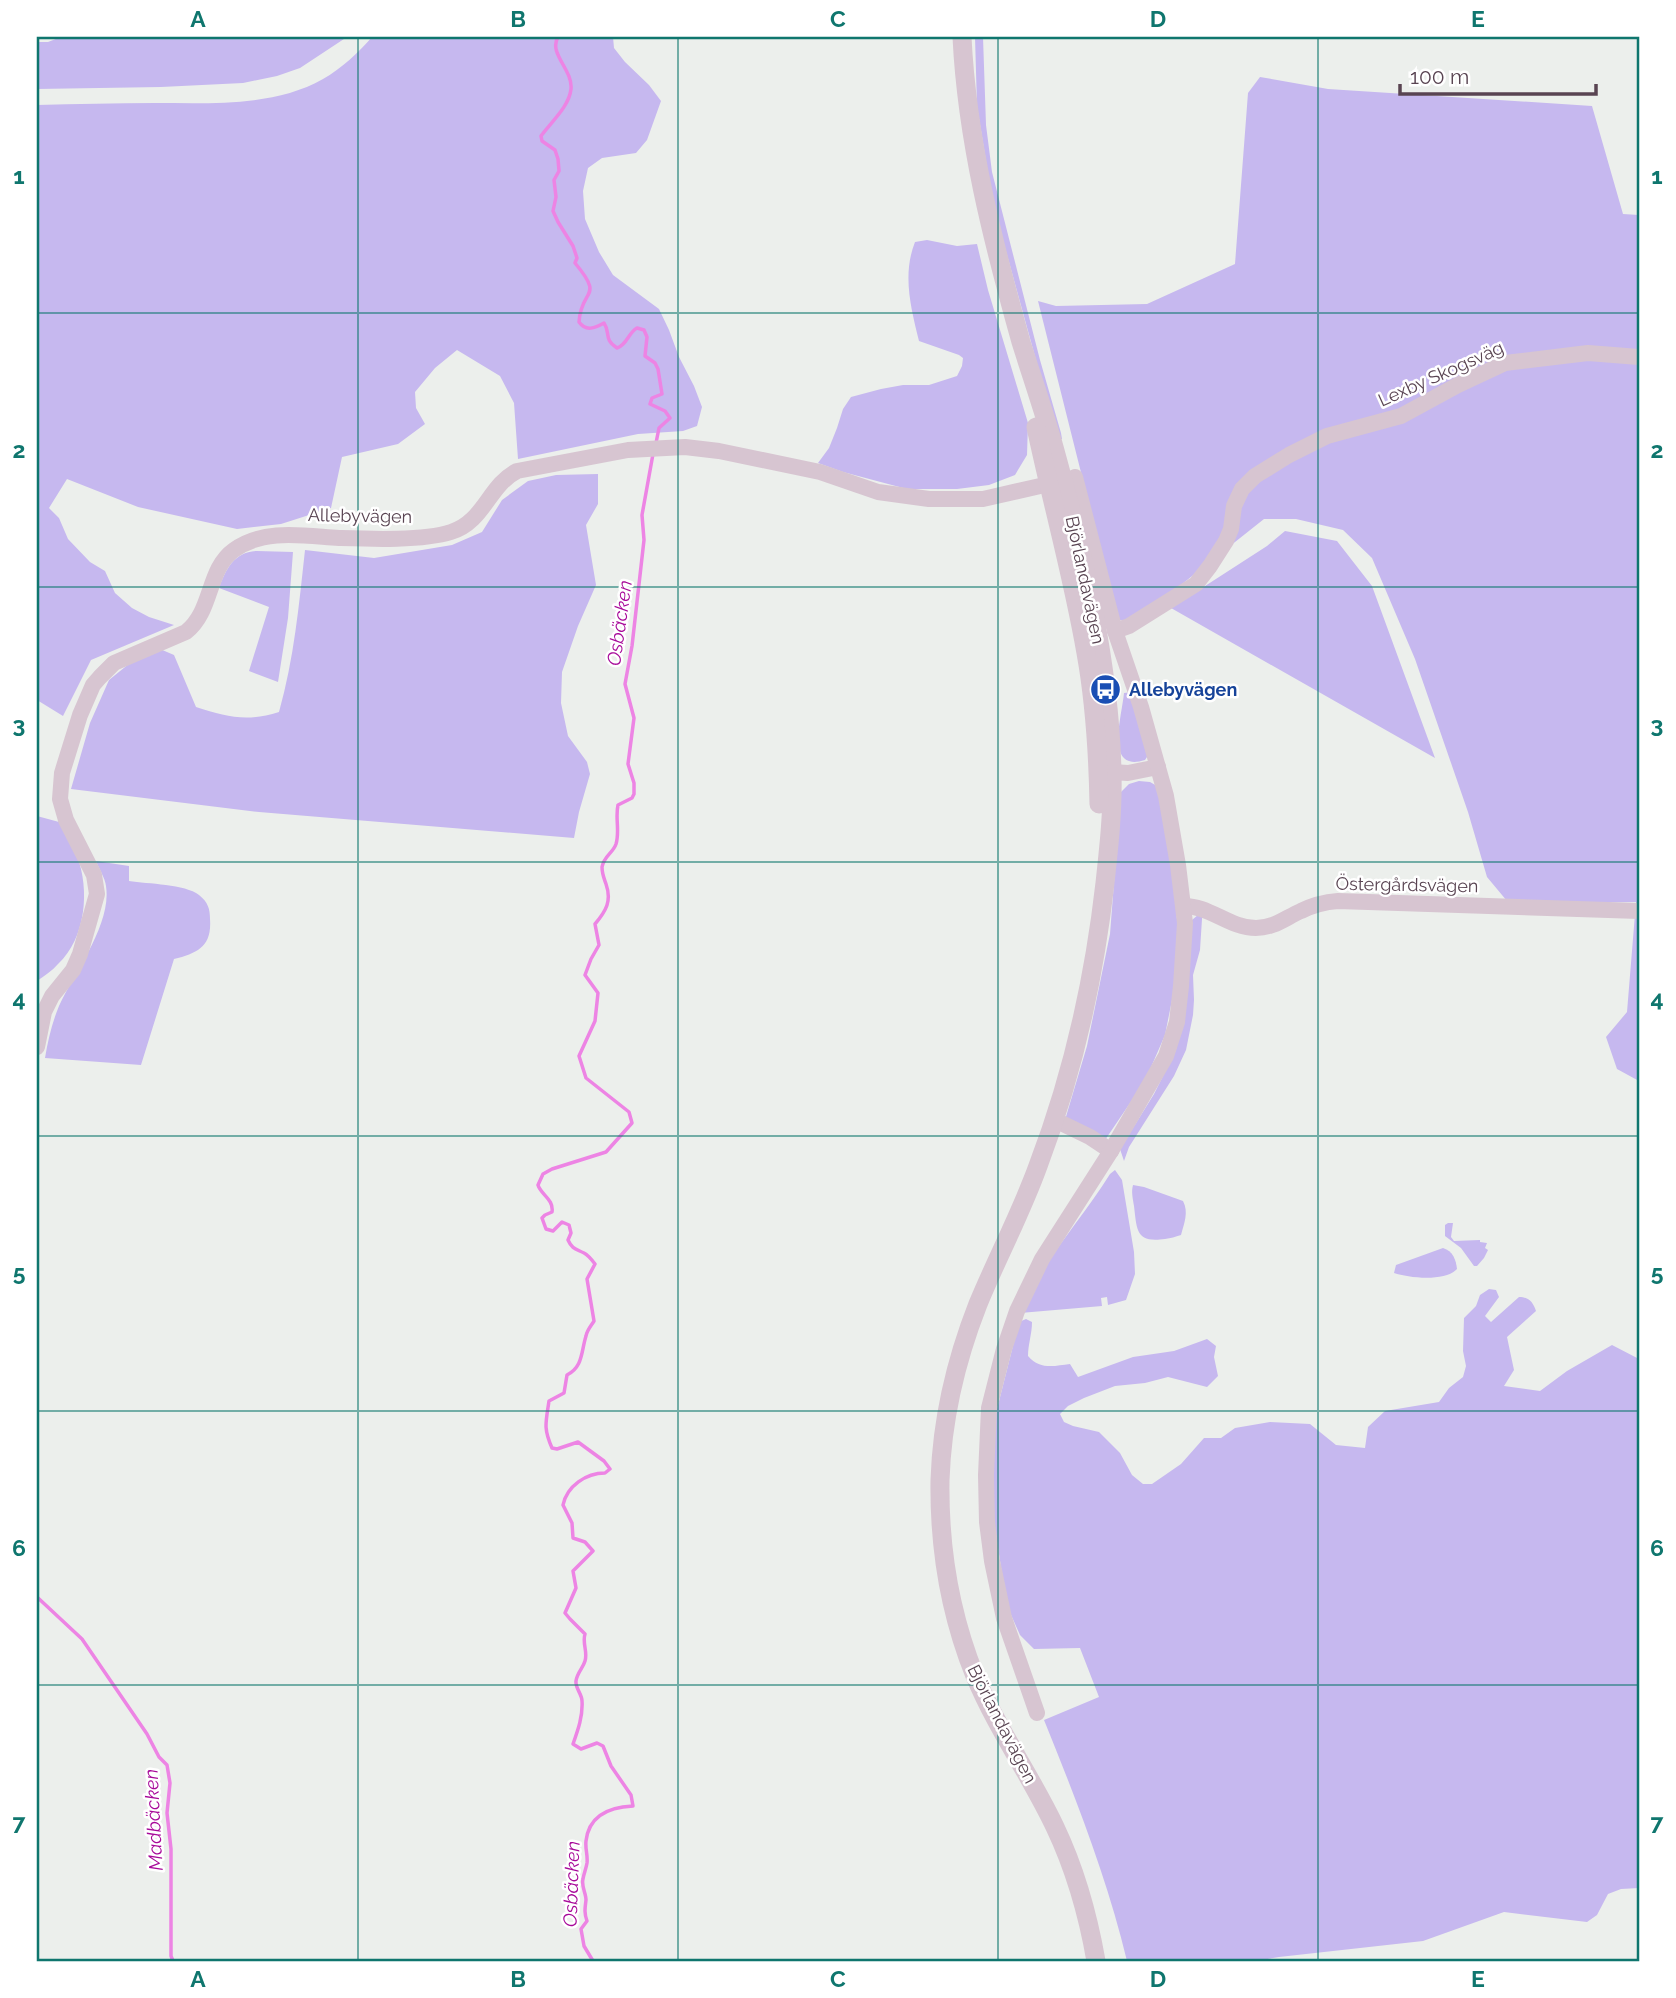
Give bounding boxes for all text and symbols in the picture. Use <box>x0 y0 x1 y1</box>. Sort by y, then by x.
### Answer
text: A <box>190 5 206 32</box>
text: B <box>510 5 526 32</box>
text: C <box>830 5 846 32</box>
text: D <box>1150 5 1166 32</box>
text: E <box>1471 5 1485 32</box>
scale bar <box>1400 52 1596 96</box>
text: 100 m <box>1410 64 1469 89</box>
text: 1 <box>13 162 25 189</box>
text: 1 <box>1651 162 1663 189</box>
street label: Lexby Skogsväg <box>1375 337 1507 411</box>
text: 2 <box>13 436 25 463</box>
text: 2 <box>1651 436 1663 463</box>
street label: Allebyvägen <box>308 504 412 527</box>
street label: Björlandavägen <box>1062 514 1109 646</box>
water label: Osbäcken <box>602 579 636 667</box>
bus stop icon: Allebyvägen <box>1089 673 1123 707</box>
place label: Allebyvägen <box>1129 679 1237 700</box>
text: 3 <box>13 711 25 738</box>
text: 3 <box>1651 711 1663 738</box>
street label: Östergårdsvägen <box>1335 873 1479 896</box>
text: 4 <box>12 985 26 1012</box>
text: 4 <box>1650 985 1664 1012</box>
text: 5 <box>13 1259 26 1286</box>
text: 5 <box>1651 1259 1664 1286</box>
text: 6 <box>12 1534 26 1561</box>
text: 6 <box>1650 1534 1664 1561</box>
street label: Björlandavägen <box>964 1661 1041 1787</box>
water label: Madbäcken <box>139 1768 167 1872</box>
text: 7 <box>13 1808 26 1835</box>
text: 7 <box>1651 1808 1664 1835</box>
water label: Osbäcken <box>559 1841 583 1927</box>
text: A <box>190 1965 206 1992</box>
text: B <box>510 1965 526 1992</box>
text: C <box>830 1965 846 1992</box>
text: D <box>1150 1965 1166 1992</box>
text: E <box>1471 1965 1485 1992</box>

